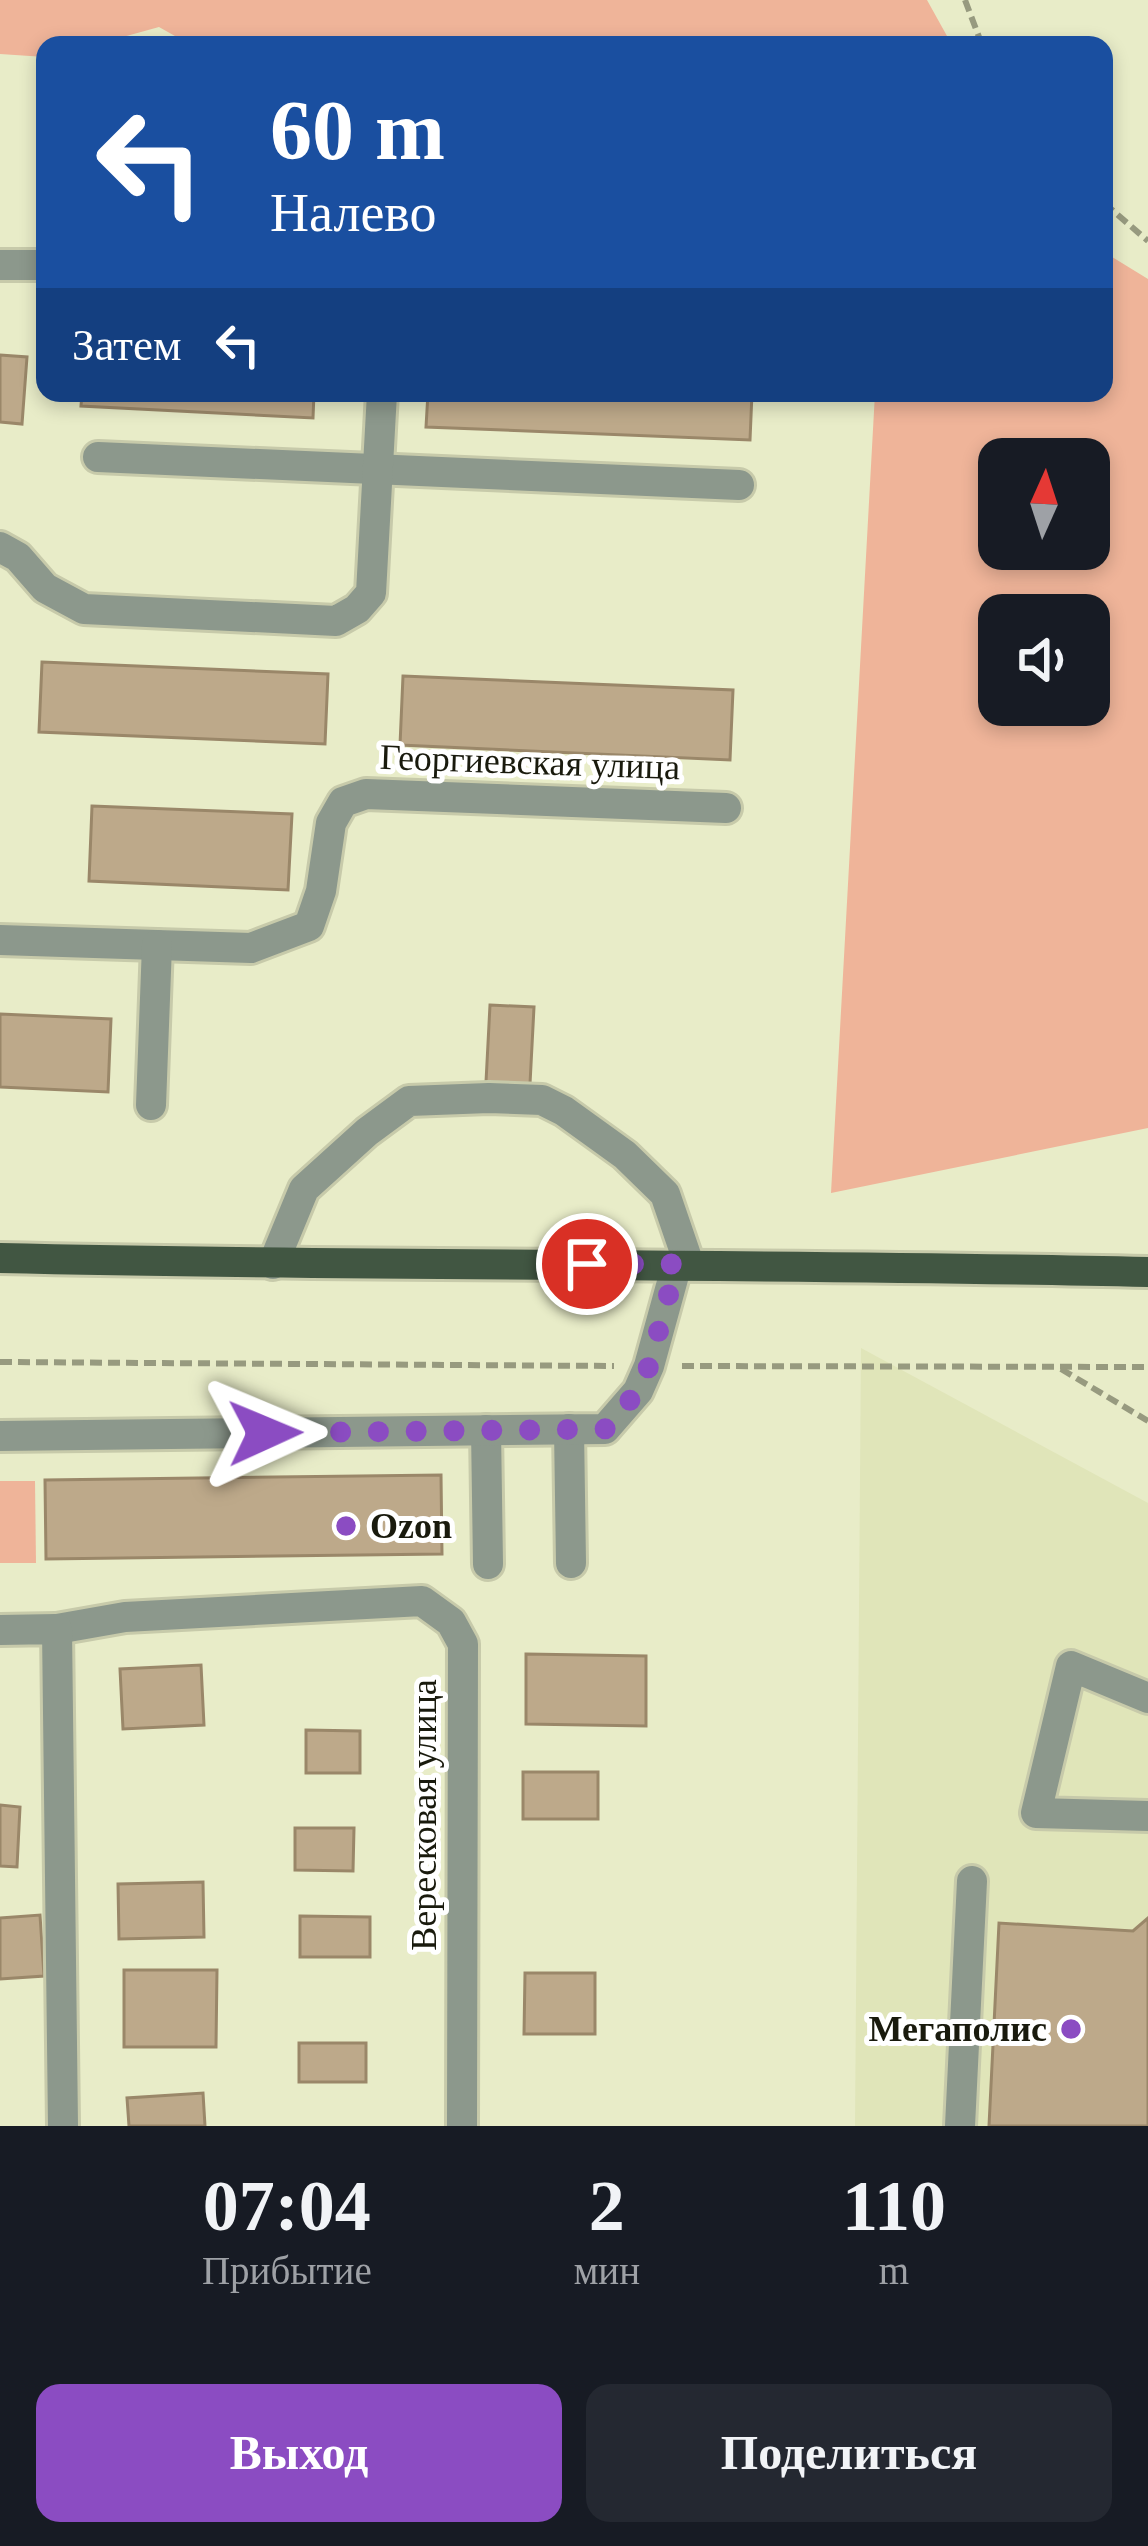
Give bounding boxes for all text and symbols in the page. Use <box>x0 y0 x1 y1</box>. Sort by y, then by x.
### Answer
icon: left <box>72 84 228 240</box>
text: 60 m <box>270 84 445 177</box>
text: Налево <box>270 183 436 243</box>
icon: left <box>205 312 271 378</box>
text: Затем <box>72 320 181 370</box>
north arrow <box>978 438 1110 570</box>
map controls <box>978 438 1110 726</box>
button: sound <box>978 594 1110 726</box>
street label: Георгиевская улица <box>379 737 681 787</box>
pin <box>536 1213 638 1315</box>
icon: arrive <box>554 1231 620 1297</box>
position arrow <box>202 1370 328 1496</box>
place label: Ozon <box>370 1506 452 1546</box>
marker: Ozon <box>333 1513 359 1539</box>
street label: Вересковая улица <box>404 1679 444 1951</box>
place label: Мегаполис <box>868 2009 1047 2049</box>
marker: Мегаполис <box>1058 2016 1084 2042</box>
text: 07:04 <box>203 2166 371 2246</box>
text: 2 <box>589 2166 625 2246</box>
text: 110 <box>842 2166 946 2246</box>
text: Прибытие <box>202 2249 372 2292</box>
text: мин <box>574 2249 640 2292</box>
text: m <box>879 2249 909 2292</box>
button: Выход <box>36 2384 562 2522</box>
button: Поделиться <box>586 2384 1112 2522</box>

